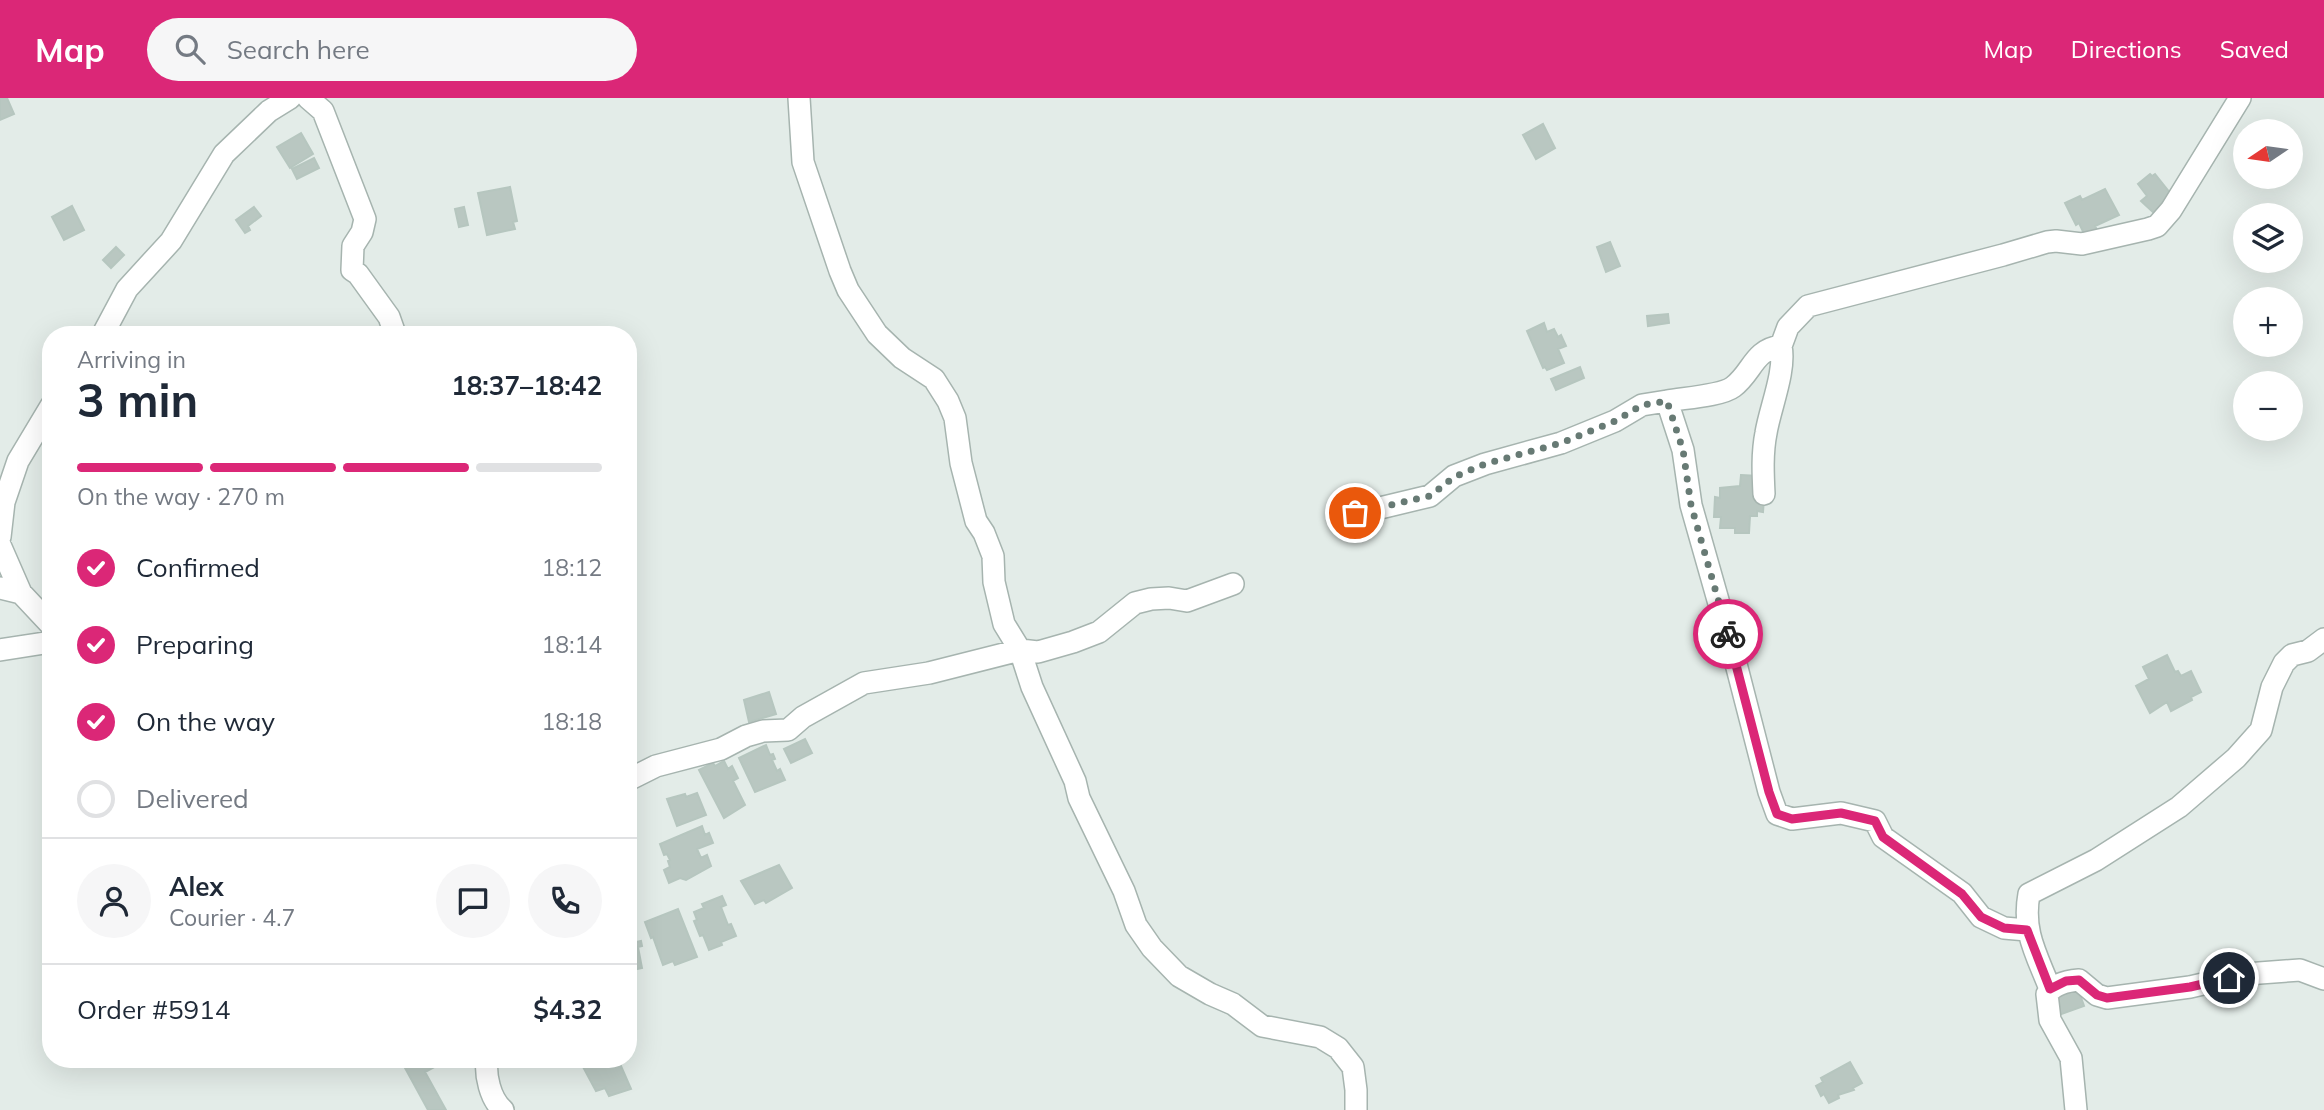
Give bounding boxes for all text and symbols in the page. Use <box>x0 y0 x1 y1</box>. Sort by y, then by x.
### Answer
search box <box>147 18 637 81</box>
text: Map <box>35 29 105 70</box>
icon: search <box>171 30 209 68</box>
text: Search here <box>227 33 370 66</box>
text: Map <box>1983 34 2033 64</box>
text: Directions <box>2071 34 2182 64</box>
text: Saved <box>2220 34 2289 64</box>
north arrow <box>2233 119 2303 189</box>
map controls <box>2233 119 2303 441</box>
button: layers <box>2233 203 2303 273</box>
button: + <box>2233 287 2303 357</box>
text: Arriving in <box>77 345 186 374</box>
text: 18:37–18:42 <box>451 369 602 402</box>
text: 3 min <box>77 371 198 429</box>
button: − <box>2233 371 2303 441</box>
text: On the way · 270 m <box>77 482 285 511</box>
pin <box>1325 483 1385 543</box>
icon: bag <box>1336 494 1374 532</box>
icon: check <box>77 549 115 587</box>
text: Confirmed <box>136 551 260 584</box>
text: 18:12 <box>542 553 602 582</box>
courier <box>1693 599 1763 669</box>
icon: bike <box>1709 615 1747 653</box>
icon: check <box>77 626 115 664</box>
text: Preparing <box>136 628 254 661</box>
text: 18:14 <box>542 630 602 659</box>
icon: check <box>77 703 115 741</box>
text: On the way <box>136 705 275 738</box>
text: 18:18 <box>542 707 602 736</box>
text: Delivered <box>136 782 249 815</box>
button: person <box>77 864 151 938</box>
button: chat <box>436 864 510 938</box>
button: phone <box>528 864 602 938</box>
text: Alex <box>169 870 224 903</box>
text: Courier · 4.7 <box>169 903 295 932</box>
pin <box>2199 948 2259 1008</box>
icon: home <box>2210 959 2248 997</box>
text: Order #5914 <box>77 993 230 1026</box>
text: $4.32 <box>533 993 602 1026</box>

